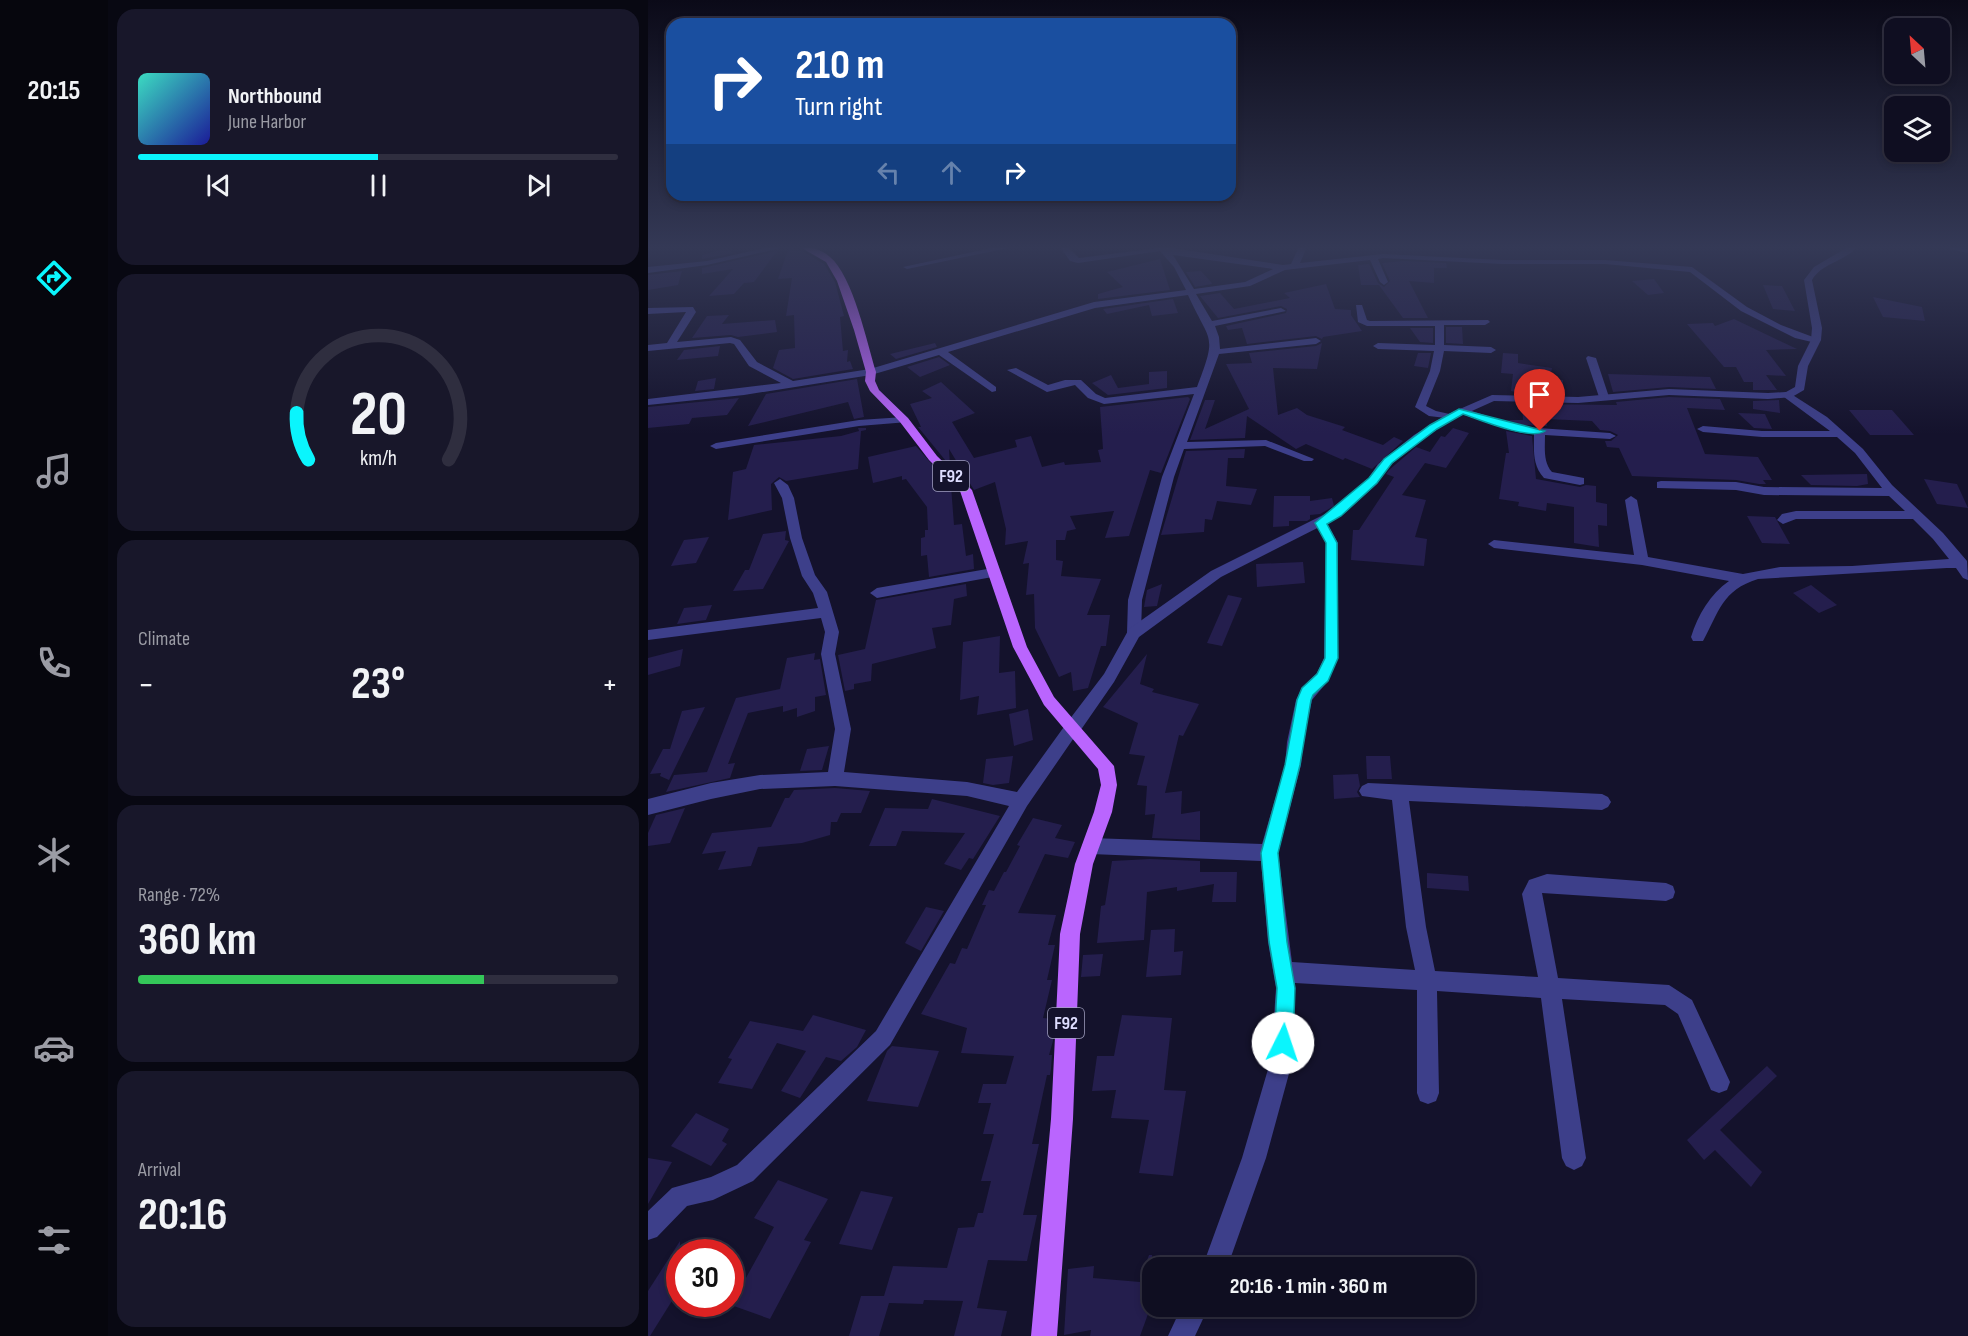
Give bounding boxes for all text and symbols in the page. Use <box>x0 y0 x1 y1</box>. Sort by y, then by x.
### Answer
north arrow <box>1884 18 1950 84</box>
map controls <box>1884 18 1950 162</box>
text: 210 m <box>795 40 884 91</box>
icon: right <box>696 42 774 120</box>
text: 20:15 <box>28 75 80 107</box>
text: Northbound <box>228 83 322 110</box>
text: Turn right <box>795 91 882 123</box>
button: layers <box>1884 96 1950 162</box>
text: June Harbor <box>228 110 306 134</box>
icon: left <box>872 156 905 189</box>
icon: ahead <box>935 156 968 189</box>
icon: right <box>998 156 1031 189</box>
icon: previous <box>202 169 235 202</box>
icon: pause <box>362 169 395 202</box>
icon: next <box>522 169 555 202</box>
icon: directions <box>33 257 75 299</box>
pin <box>1514 369 1565 431</box>
text: 20 <box>349 378 407 453</box>
icon: arrive <box>1523 378 1556 411</box>
text: km/h <box>359 446 397 471</box>
icon: music <box>33 450 75 492</box>
road number: F92 <box>933 461 969 491</box>
text: Climate <box>138 627 190 651</box>
icon: phone <box>33 642 75 684</box>
text: 23° <box>351 657 405 712</box>
text: − <box>138 665 154 705</box>
text: + <box>602 665 618 705</box>
icon: climate <box>33 834 75 876</box>
text: Range · 72% <box>138 883 220 907</box>
text: 360 km <box>138 913 257 968</box>
road number: F92 <box>1048 1008 1084 1038</box>
position arrow <box>1251 1011 1315 1075</box>
icon: car <box>33 1027 75 1069</box>
text: Arrival <box>138 1158 181 1182</box>
text: 20:16 <box>138 1188 227 1243</box>
icon: filters <box>33 1219 75 1261</box>
speed limit sign: 30 <box>666 1239 744 1317</box>
text: 20:16 · 1 min · 360 m <box>1230 1273 1387 1300</box>

